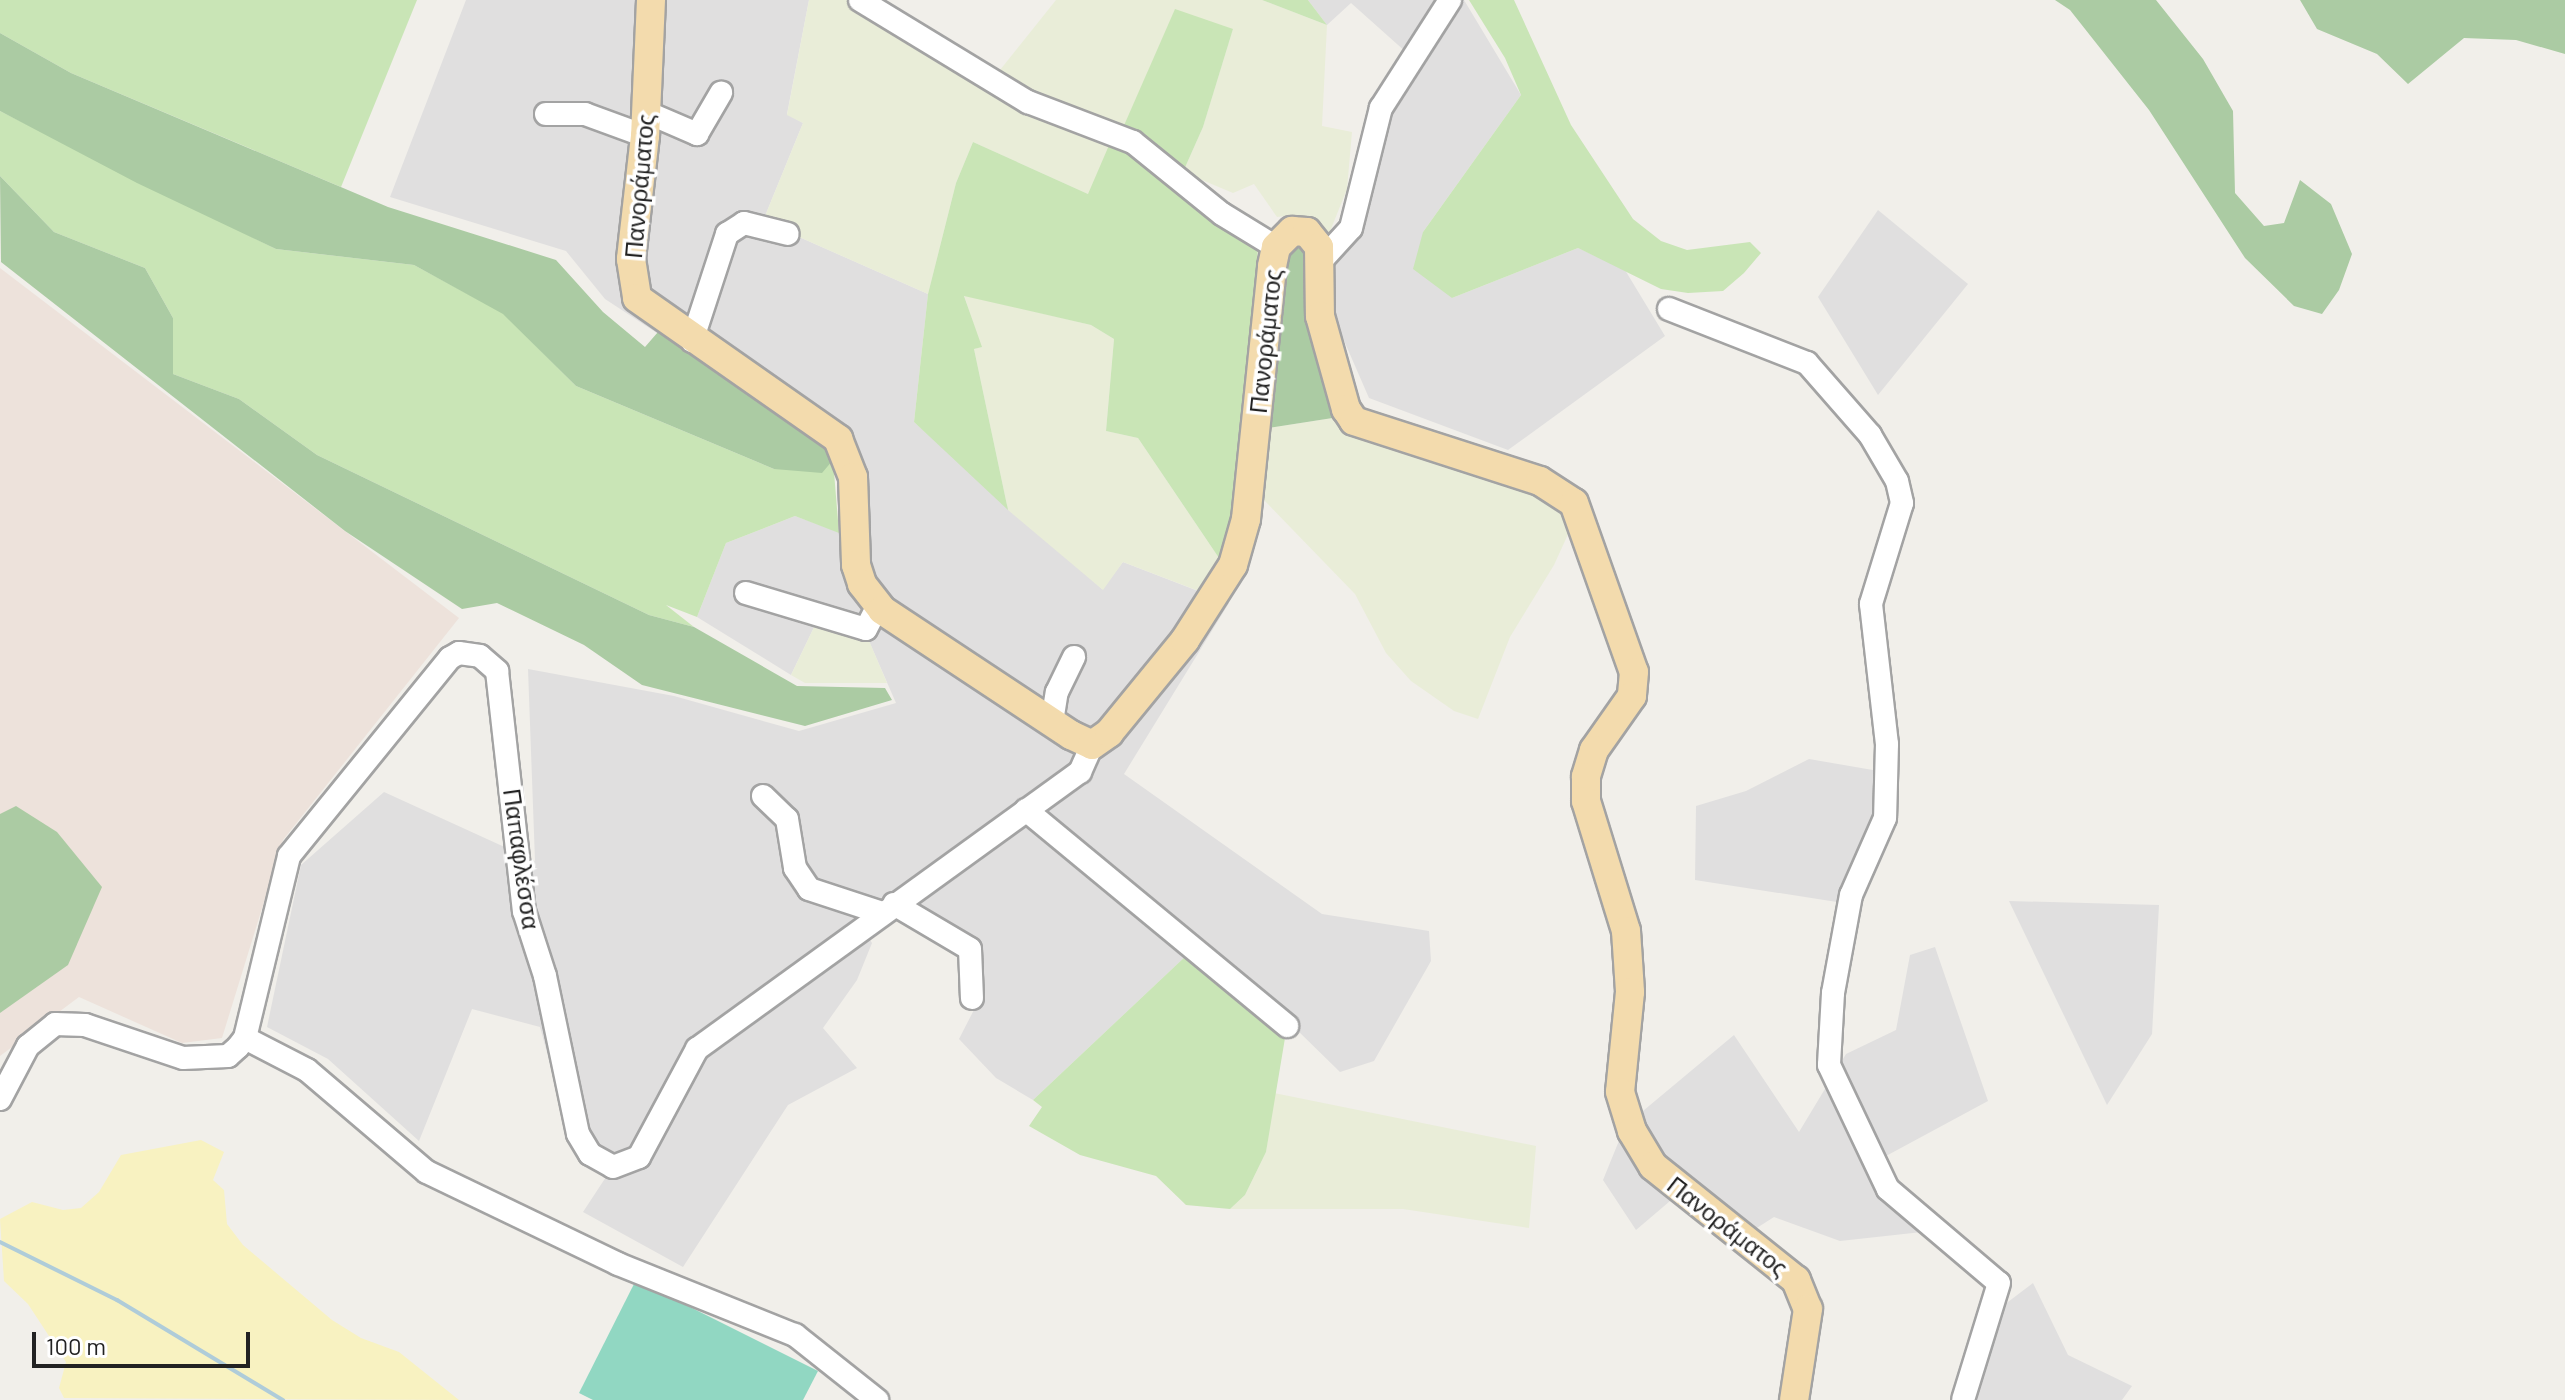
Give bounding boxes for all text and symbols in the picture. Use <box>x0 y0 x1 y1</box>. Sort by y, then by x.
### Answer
street label: Πανοράματος <box>618 112 660 260</box>
street label: Πανοράματος <box>1243 267 1287 415</box>
street label: Παπαφλέσσα <box>498 787 546 931</box>
street label: Πανοράματος <box>1662 1170 1794 1282</box>
scale bar <box>36 1316 254 1366</box>
text: 100 m <box>46 1331 106 1360</box>

